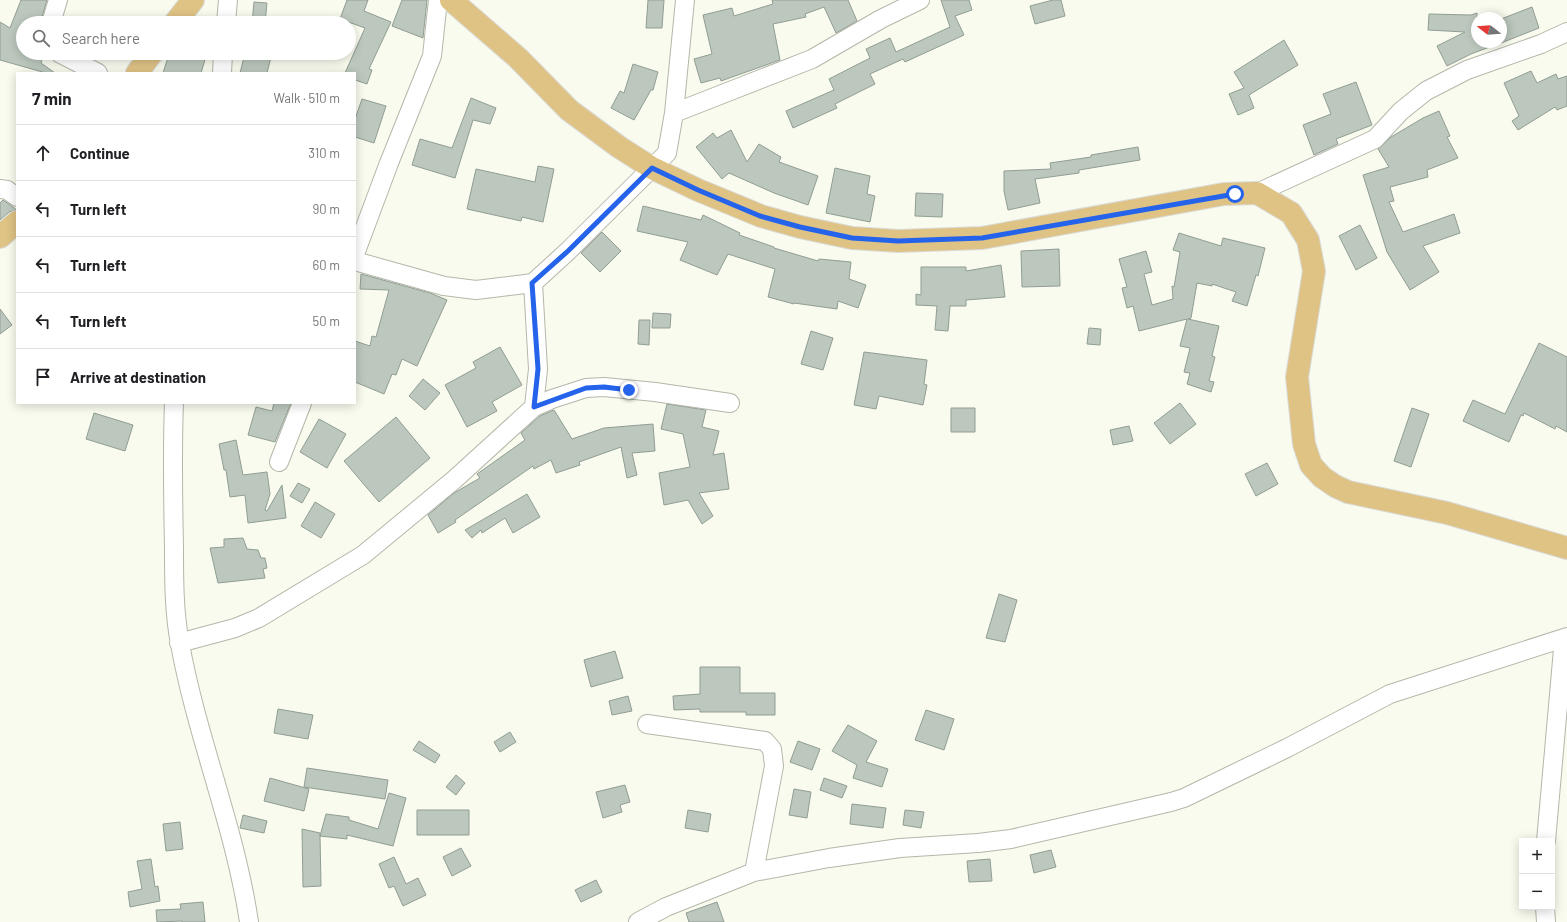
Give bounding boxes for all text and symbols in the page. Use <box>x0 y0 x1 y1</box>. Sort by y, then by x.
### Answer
north arrow <box>1471 12 1507 48</box>
search box <box>16 16 356 60</box>
icon: search <box>30 27 52 49</box>
text: Search here <box>62 29 140 47</box>
text: 7 min <box>32 88 72 108</box>
text: Walk · 510 m <box>274 90 340 106</box>
icon: ahead <box>32 142 54 164</box>
text: Continue <box>70 144 130 162</box>
text: 310 m <box>308 145 340 161</box>
route start <box>1226 185 1244 203</box>
icon: left <box>32 198 54 220</box>
text: Turn left <box>70 200 126 218</box>
text: 90 m <box>313 201 340 217</box>
icon: left <box>32 254 54 276</box>
text: Turn left <box>70 256 126 274</box>
text: 60 m <box>313 257 340 273</box>
icon: left <box>32 310 54 332</box>
text: Turn left <box>70 312 126 330</box>
text: 50 m <box>313 313 340 329</box>
icon: arrive <box>32 366 54 388</box>
text: Arrive at destination <box>70 368 206 386</box>
route end <box>620 381 638 399</box>
map controls <box>1519 838 1555 910</box>
button: + <box>1519 838 1555 874</box>
button: − <box>1519 874 1555 910</box>

